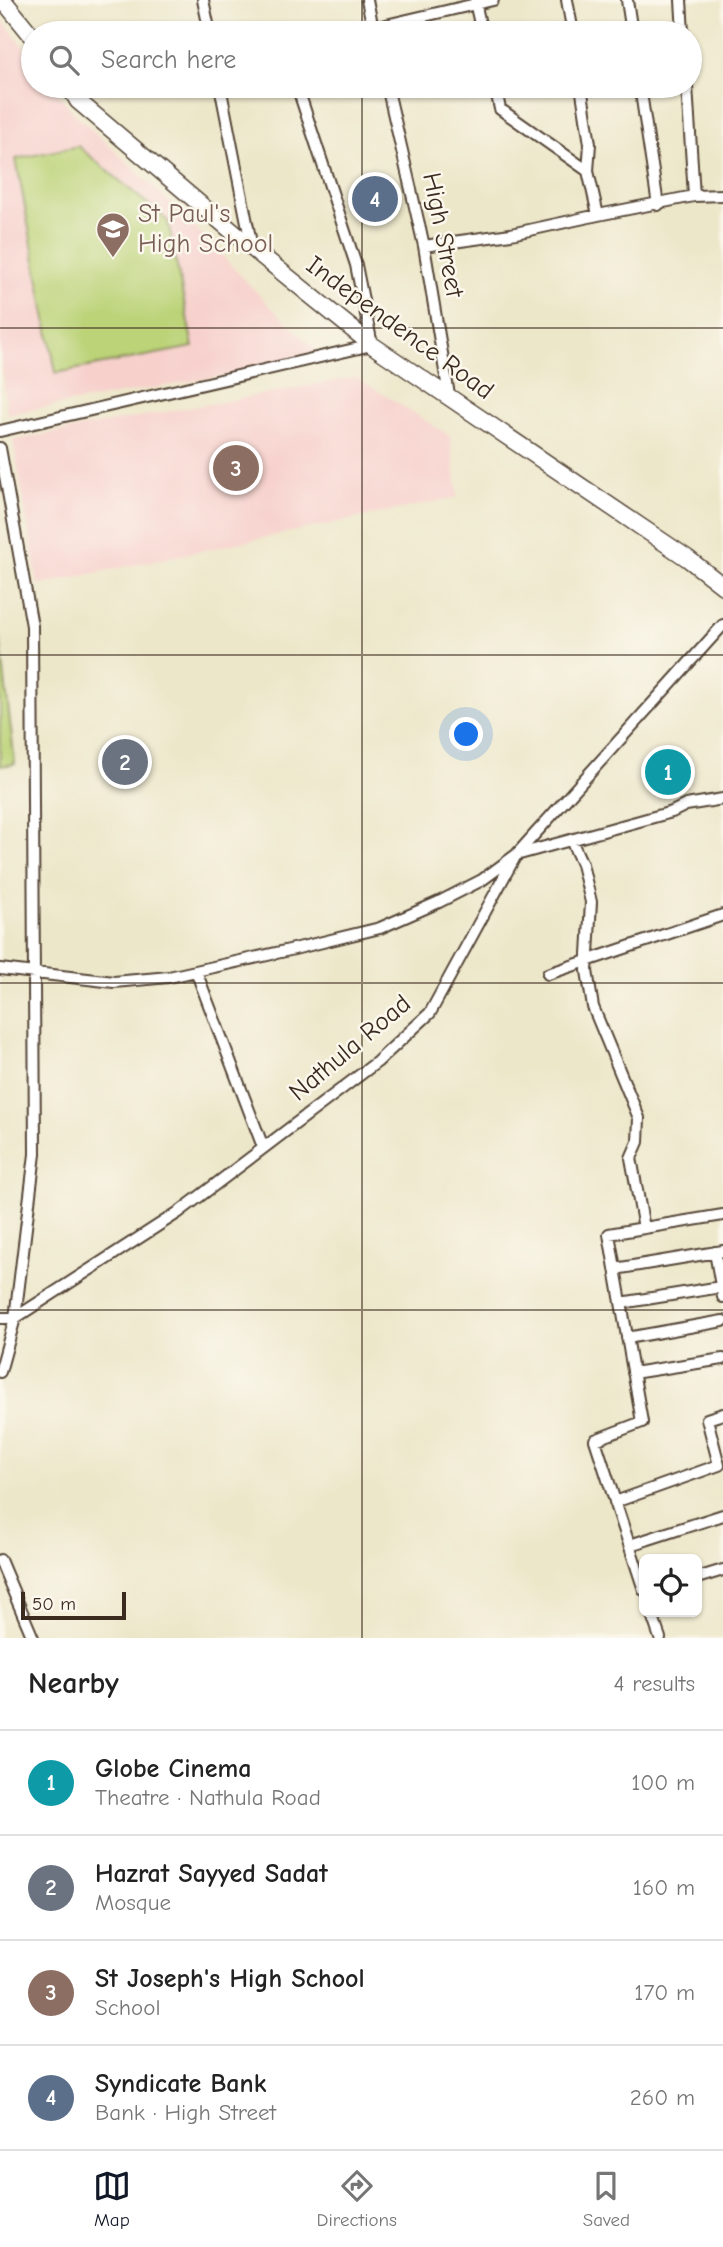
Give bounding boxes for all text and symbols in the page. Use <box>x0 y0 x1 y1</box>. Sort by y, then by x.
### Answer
search box <box>21 21 702 98</box>
icon: search <box>45 41 83 79</box>
text: Search here <box>101 45 236 75</box>
street label: High Street <box>416 170 470 301</box>
pin: 4 <box>352 173 398 225</box>
place label: St Paul's High School <box>138 199 273 259</box>
school or university icon: St Paul's High School <box>94 210 132 259</box>
street label: Independence Road <box>301 250 499 406</box>
pin: 3 <box>213 442 259 494</box>
your location <box>449 717 483 751</box>
pin: 2 <box>102 736 148 788</box>
pin: 1 <box>645 746 691 798</box>
street label: Nathula Road <box>283 989 417 1107</box>
map controls <box>639 1554 702 1617</box>
button: locate <box>639 1554 702 1617</box>
scale bar <box>21 1589 126 1621</box>
text: 50 m <box>32 1593 76 1615</box>
text: Nearby <box>28 1666 119 1701</box>
text: 4 results <box>613 1670 695 1697</box>
text: Globe Cinema <box>95 1754 251 1784</box>
text: 1 <box>46 1769 56 1796</box>
text: 100 m <box>631 1769 695 1796</box>
text: Theatre · Nathula Road <box>95 1784 321 1811</box>
text: Hazrat Sayyed Sadat <box>95 1859 328 1889</box>
text: 2 <box>45 1874 57 1901</box>
text: 160 m <box>633 1874 695 1901</box>
text: Mosque <box>95 1889 171 1916</box>
text: St Joseph's High School <box>95 1964 365 1994</box>
text: 3 <box>45 1979 57 2006</box>
text: 170 m <box>634 1979 695 2006</box>
text: School <box>95 1994 160 2021</box>
text: Syndicate Bank <box>95 2069 266 2099</box>
text: 4 <box>46 2084 56 2111</box>
text: 260 m <box>630 2084 695 2111</box>
text: Bank · High Street <box>95 2099 276 2126</box>
tab: Map <box>93 2167 131 2231</box>
tab: Directions <box>317 2167 397 2231</box>
tab: Saved <box>583 2167 630 2231</box>

